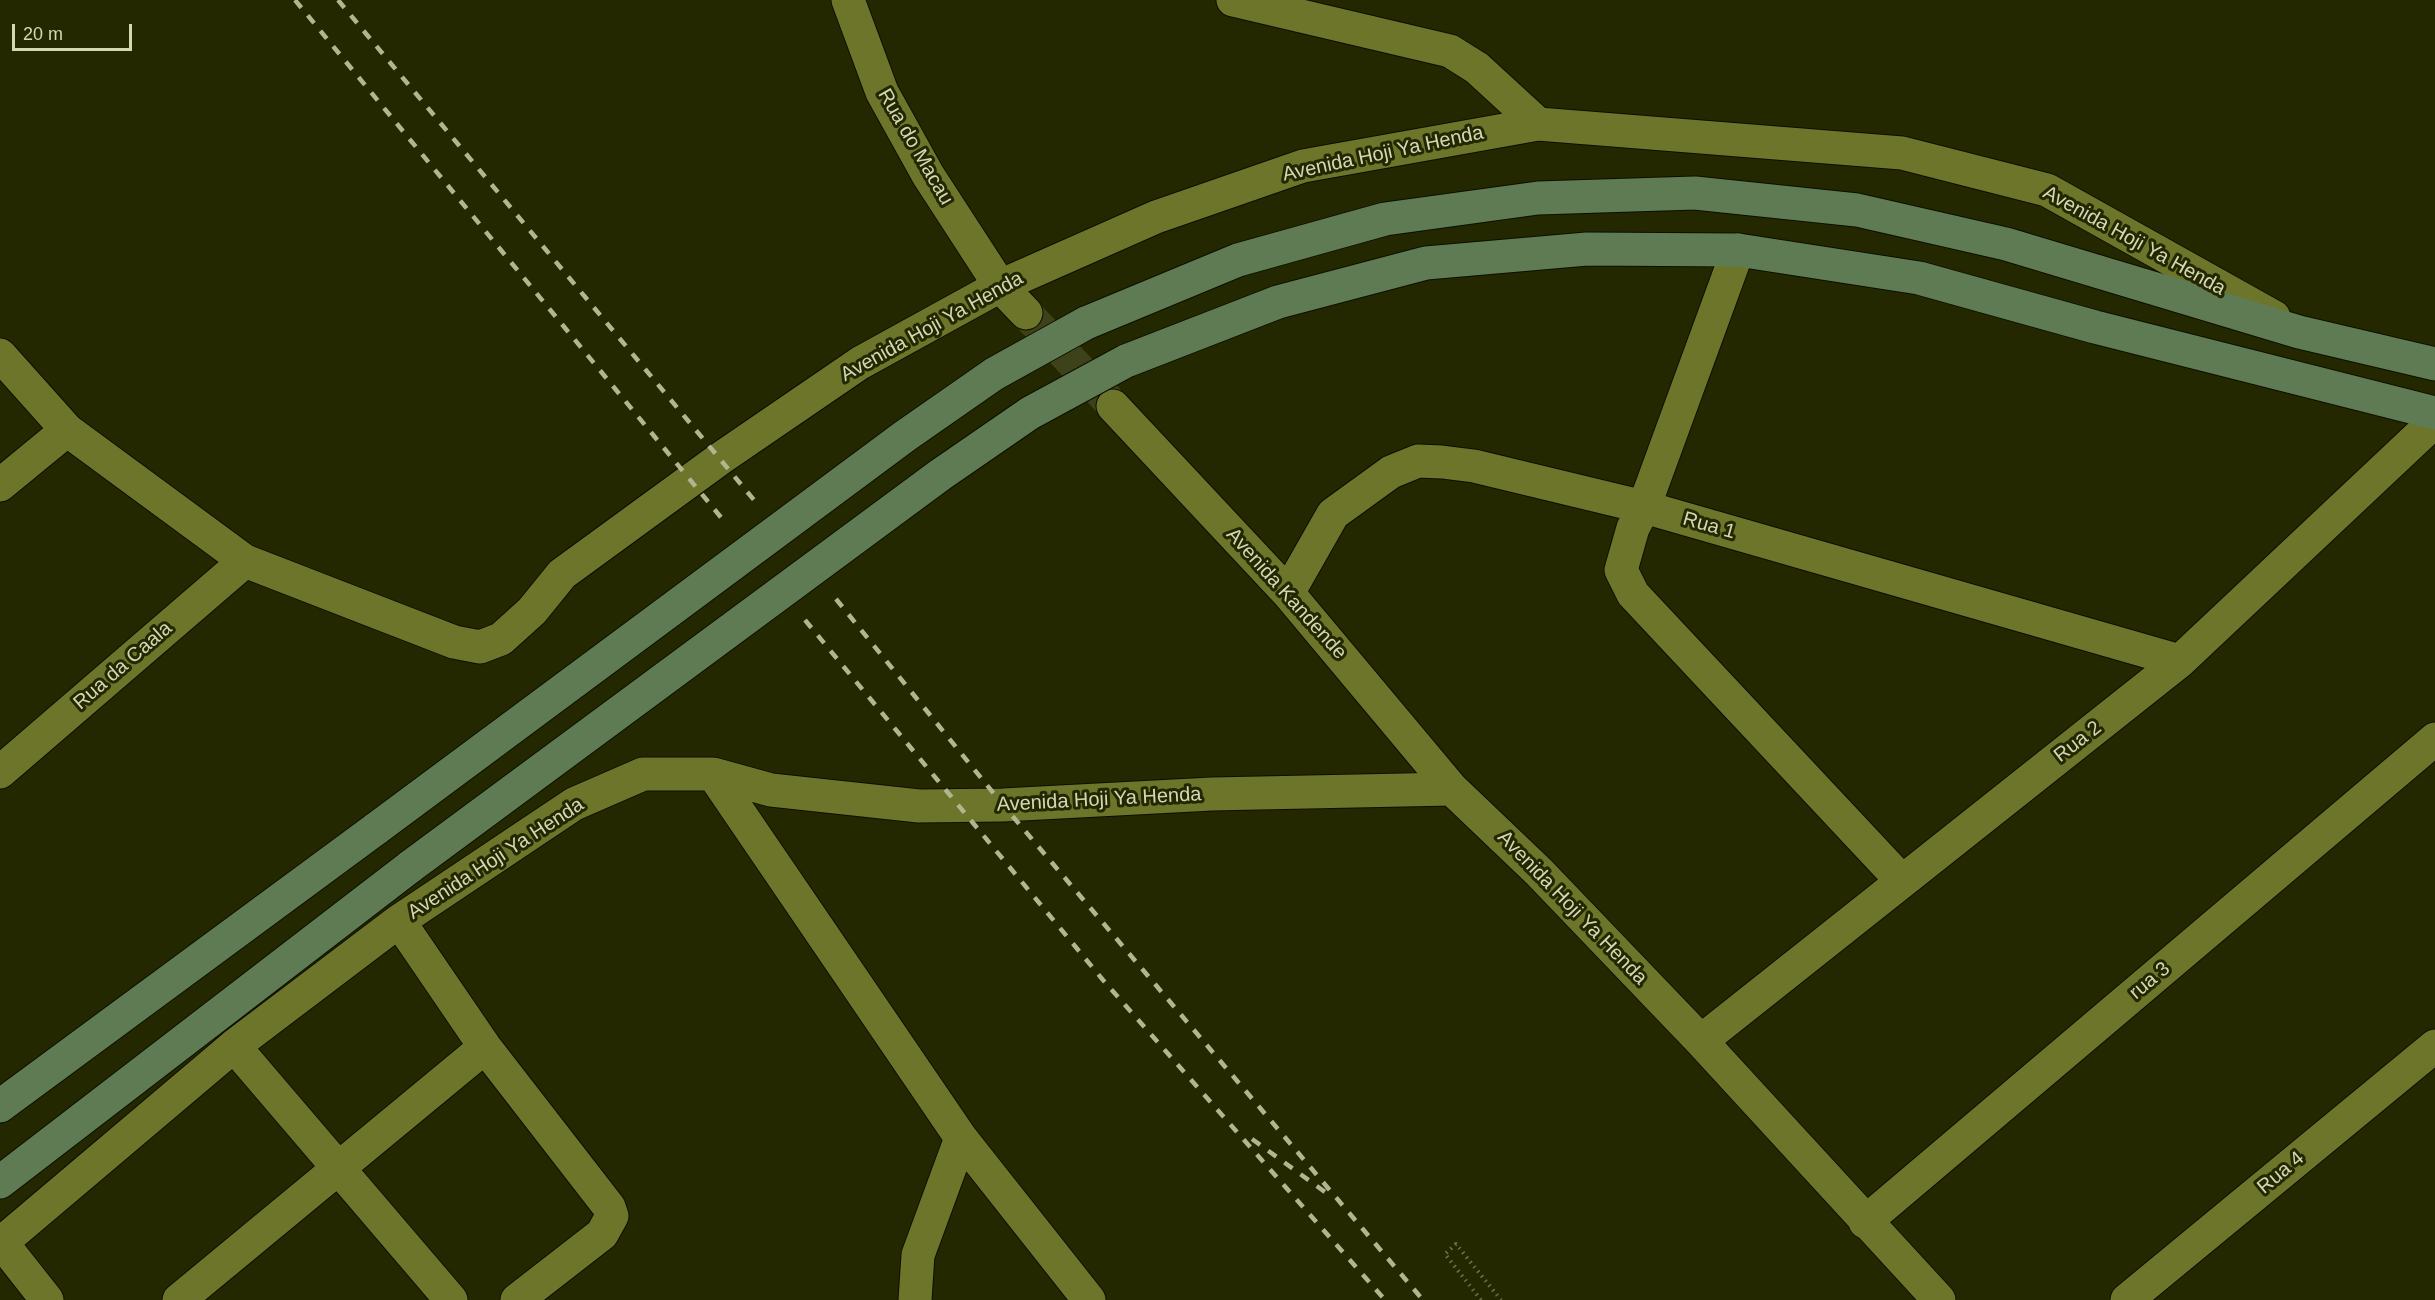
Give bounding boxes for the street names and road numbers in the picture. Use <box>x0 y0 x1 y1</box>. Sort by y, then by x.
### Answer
street label: Rua do Macau <box>872 85 958 209</box>
street label: Avenida Hoji Ya Henda <box>1280 121 1486 187</box>
street label: Avenida Hoji Ya Henda <box>2039 181 2229 301</box>
street label: Avenida Hoji Ya Henda <box>837 267 1027 387</box>
street label: Rua 1 <box>1680 507 1738 545</box>
street label: Avenida Kandende <box>1221 523 1351 665</box>
street label: Rua da Caala <box>69 617 177 715</box>
street label: Rua 2 <box>2050 716 2106 768</box>
street label: Avenida Hoji Ya Henda <box>996 783 1202 817</box>
street label: Avenida Hoji Ya Henda <box>404 793 588 925</box>
street label: Avenida Hoji Ya Henda <box>1492 826 1652 990</box>
street label: rua 3 <box>2125 957 2175 1005</box>
street label: Rua 4 <box>2253 1147 2309 1199</box>

